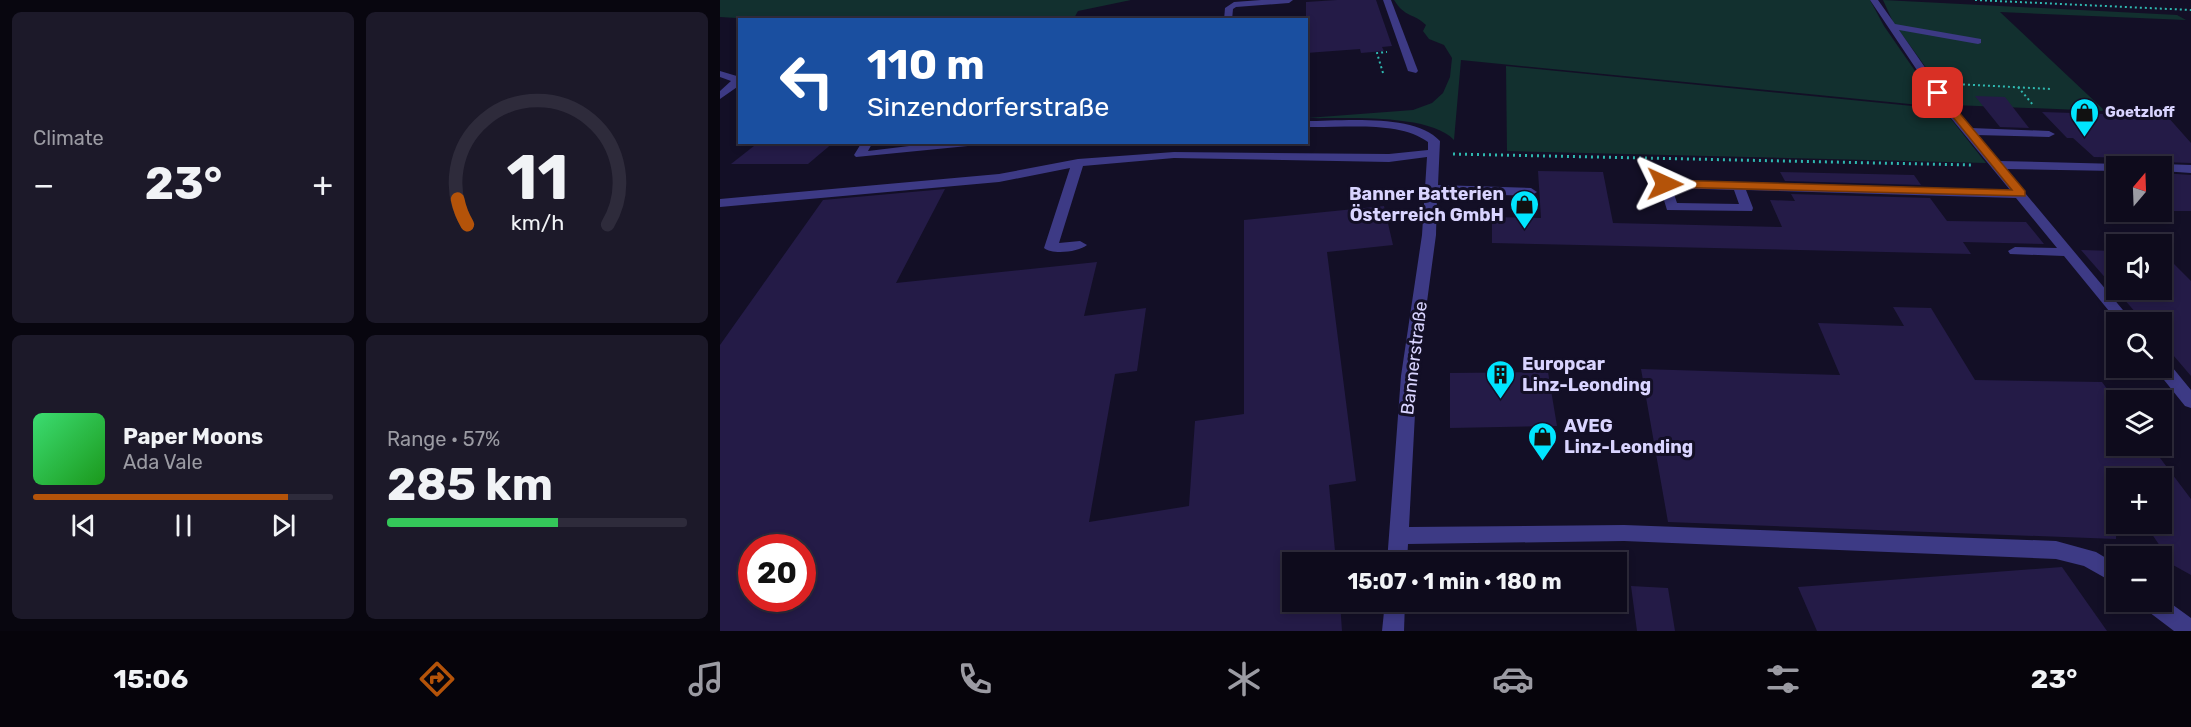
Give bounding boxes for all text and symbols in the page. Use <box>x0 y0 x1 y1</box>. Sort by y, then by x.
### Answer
text: 110 m <box>867 40 985 90</box>
icon: left <box>768 42 846 120</box>
pin <box>1912 67 1963 118</box>
icon: arrive <box>1921 76 1954 109</box>
text: Sinzendorferstraße <box>867 91 1109 123</box>
shop icon: Goetzloff <box>2068 96 2100 138</box>
place label: Goetzloff <box>2105 103 2176 121</box>
text: Climate <box>33 126 104 150</box>
text: 11 <box>506 141 568 215</box>
position arrow <box>1633 152 1697 216</box>
north arrow <box>2106 156 2172 222</box>
map controls <box>2106 156 2172 612</box>
text: 23° <box>145 157 222 210</box>
text: − <box>33 165 54 204</box>
text: + <box>312 165 333 204</box>
place label: Banner Batterien Österreich GmbH <box>1349 183 1504 226</box>
shop icon: Banner Batterien Österreich GmbH <box>1509 188 1541 230</box>
text: km/h <box>510 210 564 235</box>
button: sound <box>2106 234 2172 300</box>
street label: Bannerstraße <box>1396 300 1432 416</box>
button: search <box>2106 312 2172 378</box>
place label: Europcar Linz-Leonding <box>1522 353 1651 396</box>
building icon: Europcar Linz-Leonding <box>1485 358 1517 400</box>
button: layers <box>2106 390 2172 456</box>
place label: AVEG Linz-Leonding <box>1564 415 1693 458</box>
shop icon: AVEG Linz-Leonding <box>1527 420 1559 462</box>
text: Paper Moons <box>123 423 263 450</box>
text: Range · 57% <box>387 427 500 451</box>
text: Ada Vale <box>123 450 203 474</box>
text: 285 km <box>387 458 553 511</box>
button: + <box>2106 468 2172 534</box>
icon: previous <box>67 509 100 542</box>
icon: pause <box>167 509 200 542</box>
icon: next <box>267 509 300 542</box>
speed limit sign: 20 <box>738 534 816 612</box>
button: − <box>2106 546 2172 612</box>
text: 15:07 · 1 min · 180 m <box>1347 568 1562 595</box>
icon: directions <box>416 658 458 700</box>
icon: music <box>685 658 727 700</box>
icon: phone <box>954 658 996 700</box>
icon: climate <box>1223 658 1265 700</box>
icon: car <box>1492 658 1534 700</box>
icon: filters <box>1762 658 1804 700</box>
text: 15:06 <box>114 663 188 695</box>
text: 23° <box>2031 663 2077 695</box>

